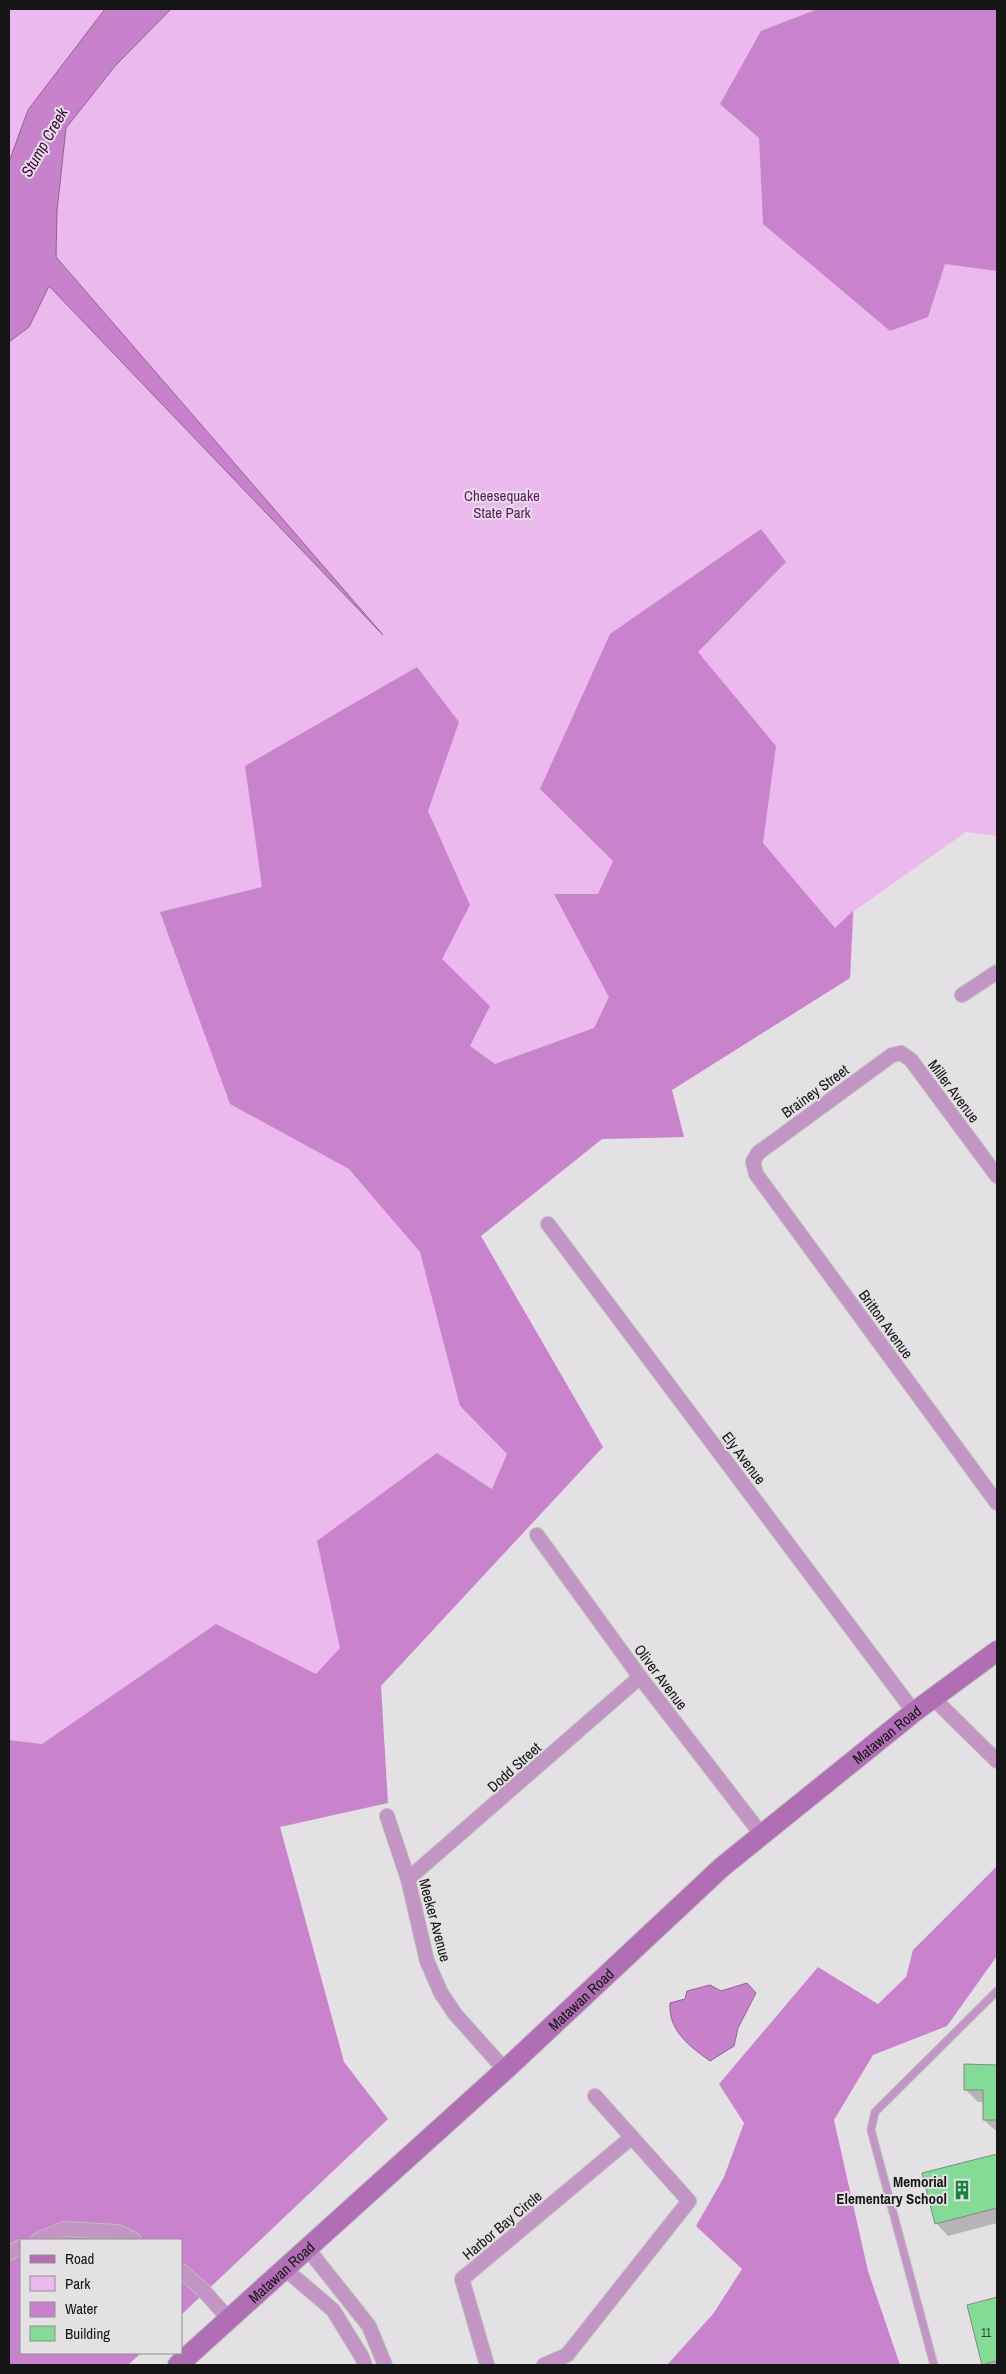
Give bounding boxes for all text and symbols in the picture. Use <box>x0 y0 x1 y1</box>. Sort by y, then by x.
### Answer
water label: Stump Creek <box>15 103 73 181</box>
park label: Cheesequake State Park <box>464 485 540 523</box>
street label: Miller Avenue <box>923 1055 985 1127</box>
street label: Brainey Street <box>777 1059 853 1123</box>
street label: Britton Avenue <box>854 1285 918 1363</box>
street label: Ely Avenue <box>717 1427 771 1489</box>
street label: Oliver Avenue <box>629 1640 693 1714</box>
street label: Matawan Road <box>848 1700 925 1768</box>
street label: Dodd Street <box>483 1737 546 1797</box>
street label: Meeker Avenue <box>414 1876 456 1964</box>
street label: Matawan Road <box>543 1963 618 2035</box>
place label: Memorial Elementary School <box>836 2171 947 2209</box>
building icon: Memorial Elementary School <box>951 2179 973 2201</box>
street label: Harbor Bay Circle <box>458 2185 546 2264</box>
street label: Matawan Road <box>243 2236 319 2307</box>
legend <box>20 2239 182 2354</box>
text: Road <box>65 2248 94 2269</box>
text: Park <box>65 2273 91 2294</box>
text: Water <box>65 2298 97 2319</box>
text: Building <box>65 2323 110 2344</box>
house number: 11 <box>981 2325 992 2341</box>

